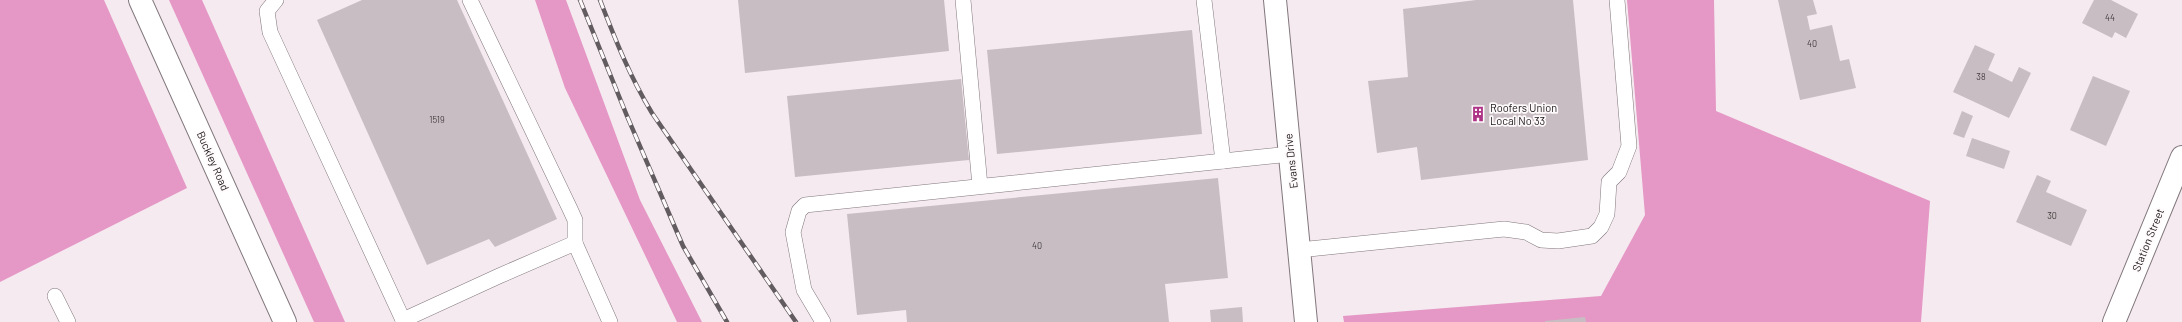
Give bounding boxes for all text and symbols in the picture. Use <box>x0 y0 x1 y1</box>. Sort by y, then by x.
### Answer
house number: 44 <box>2105 12 2115 23</box>
house number: 40 <box>1807 38 1817 49</box>
house number: 38 <box>1976 71 1986 82</box>
place label: Roofers Union Local No 33 <box>1490 101 1557 127</box>
building icon: Roofers Union Local No 33 <box>1469 105 1487 123</box>
house number: 1519 <box>429 114 445 125</box>
street label: Buckley Road <box>195 129 232 193</box>
street label: Evans Drive <box>1281 133 1300 189</box>
street label: Station Street <box>2129 206 2166 273</box>
house number: 30 <box>2047 210 2057 221</box>
house number: 40 <box>1032 240 1042 251</box>

